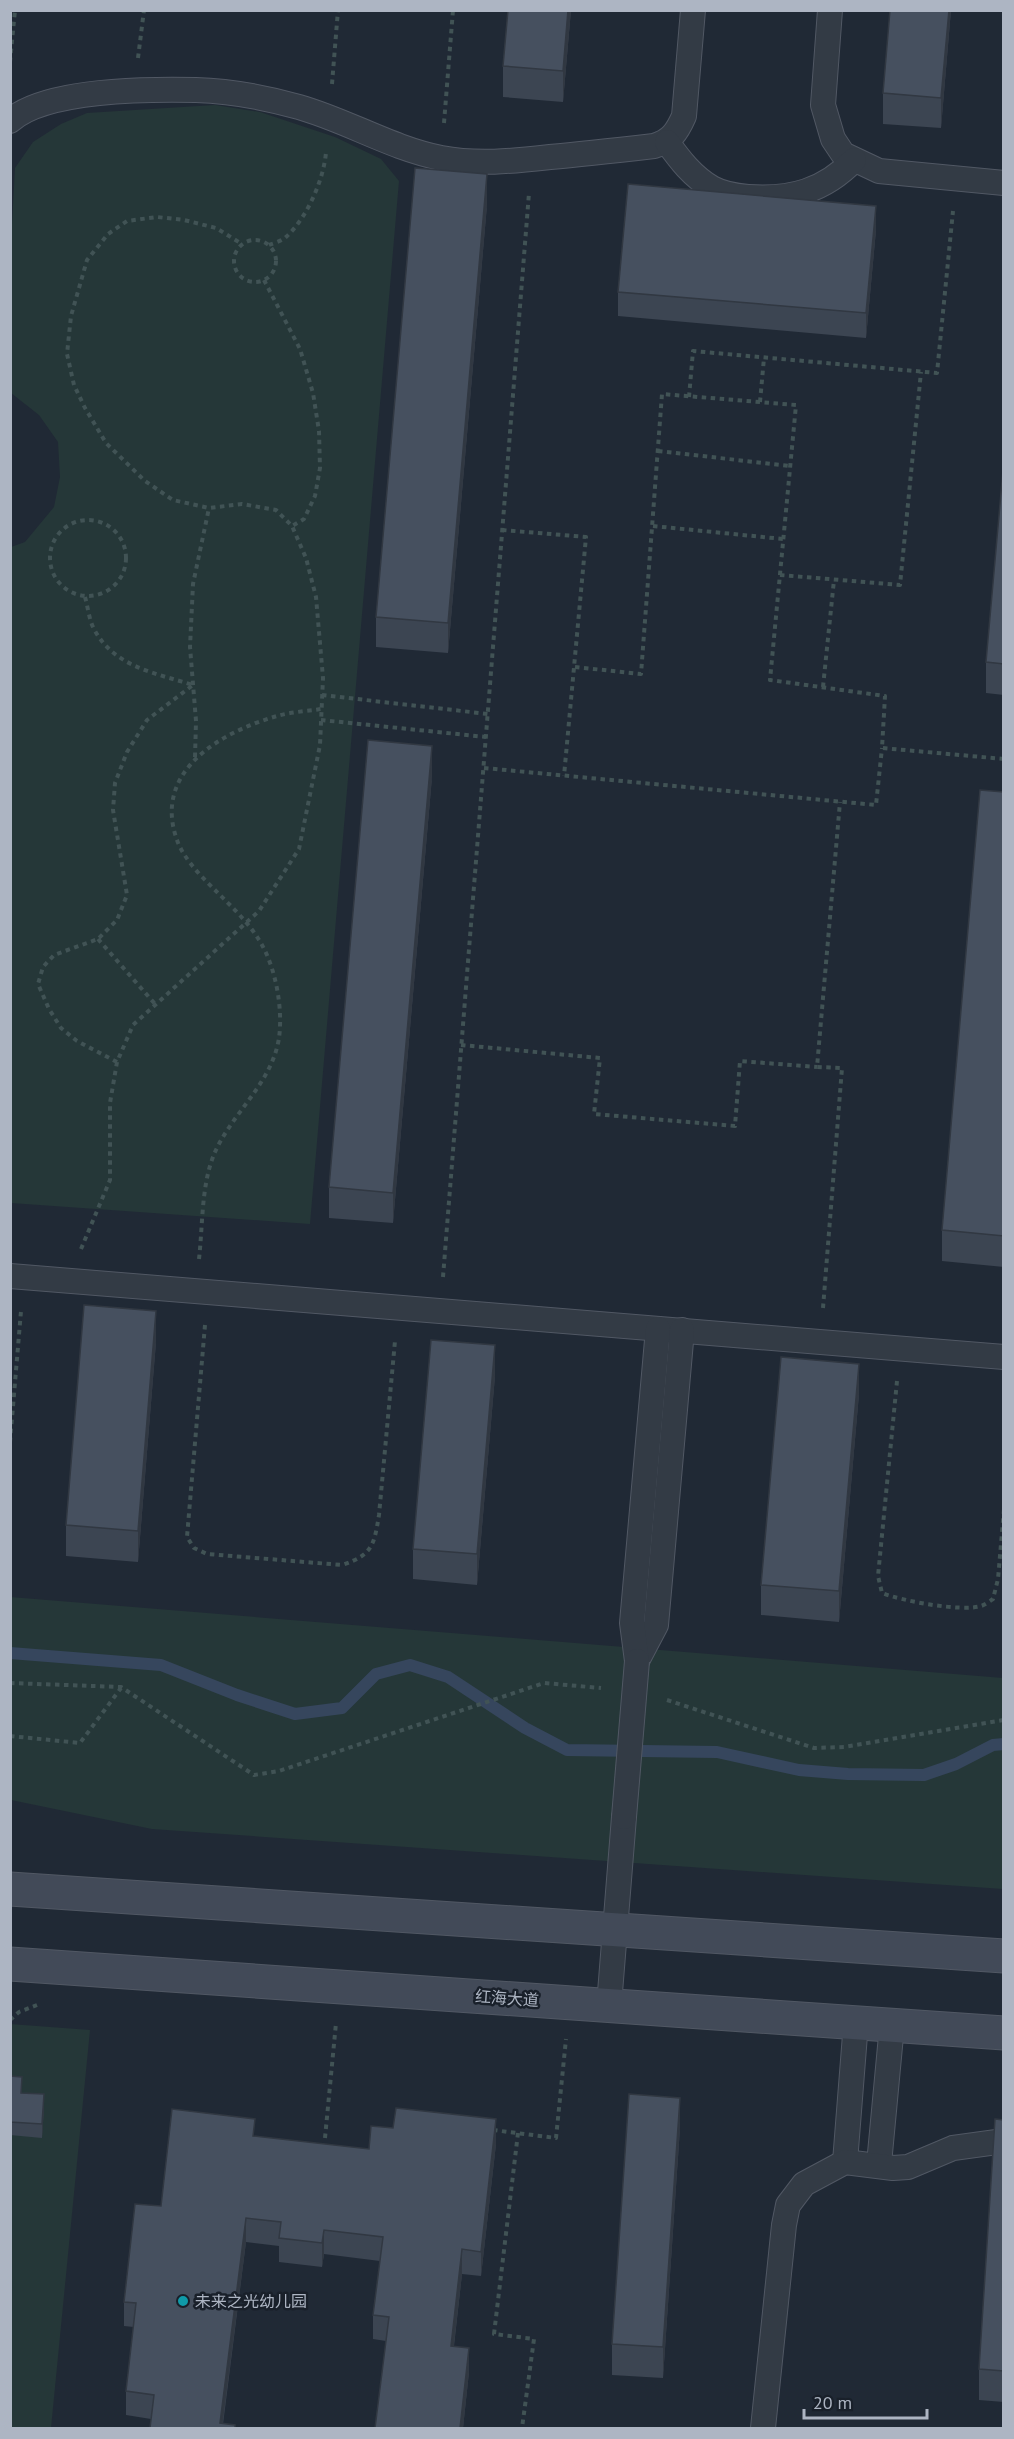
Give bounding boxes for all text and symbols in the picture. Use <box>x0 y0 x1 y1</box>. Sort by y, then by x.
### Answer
street label: 红海大道 <box>474 1986 540 2010</box>
place label: 未来之光幼儿园 <box>195 2291 307 2311</box>
marker: 未来之光幼儿园 <box>176 2294 190 2308</box>
scale bar <box>804 2382 927 2420</box>
text: 20 m <box>813 2391 852 2414</box>

